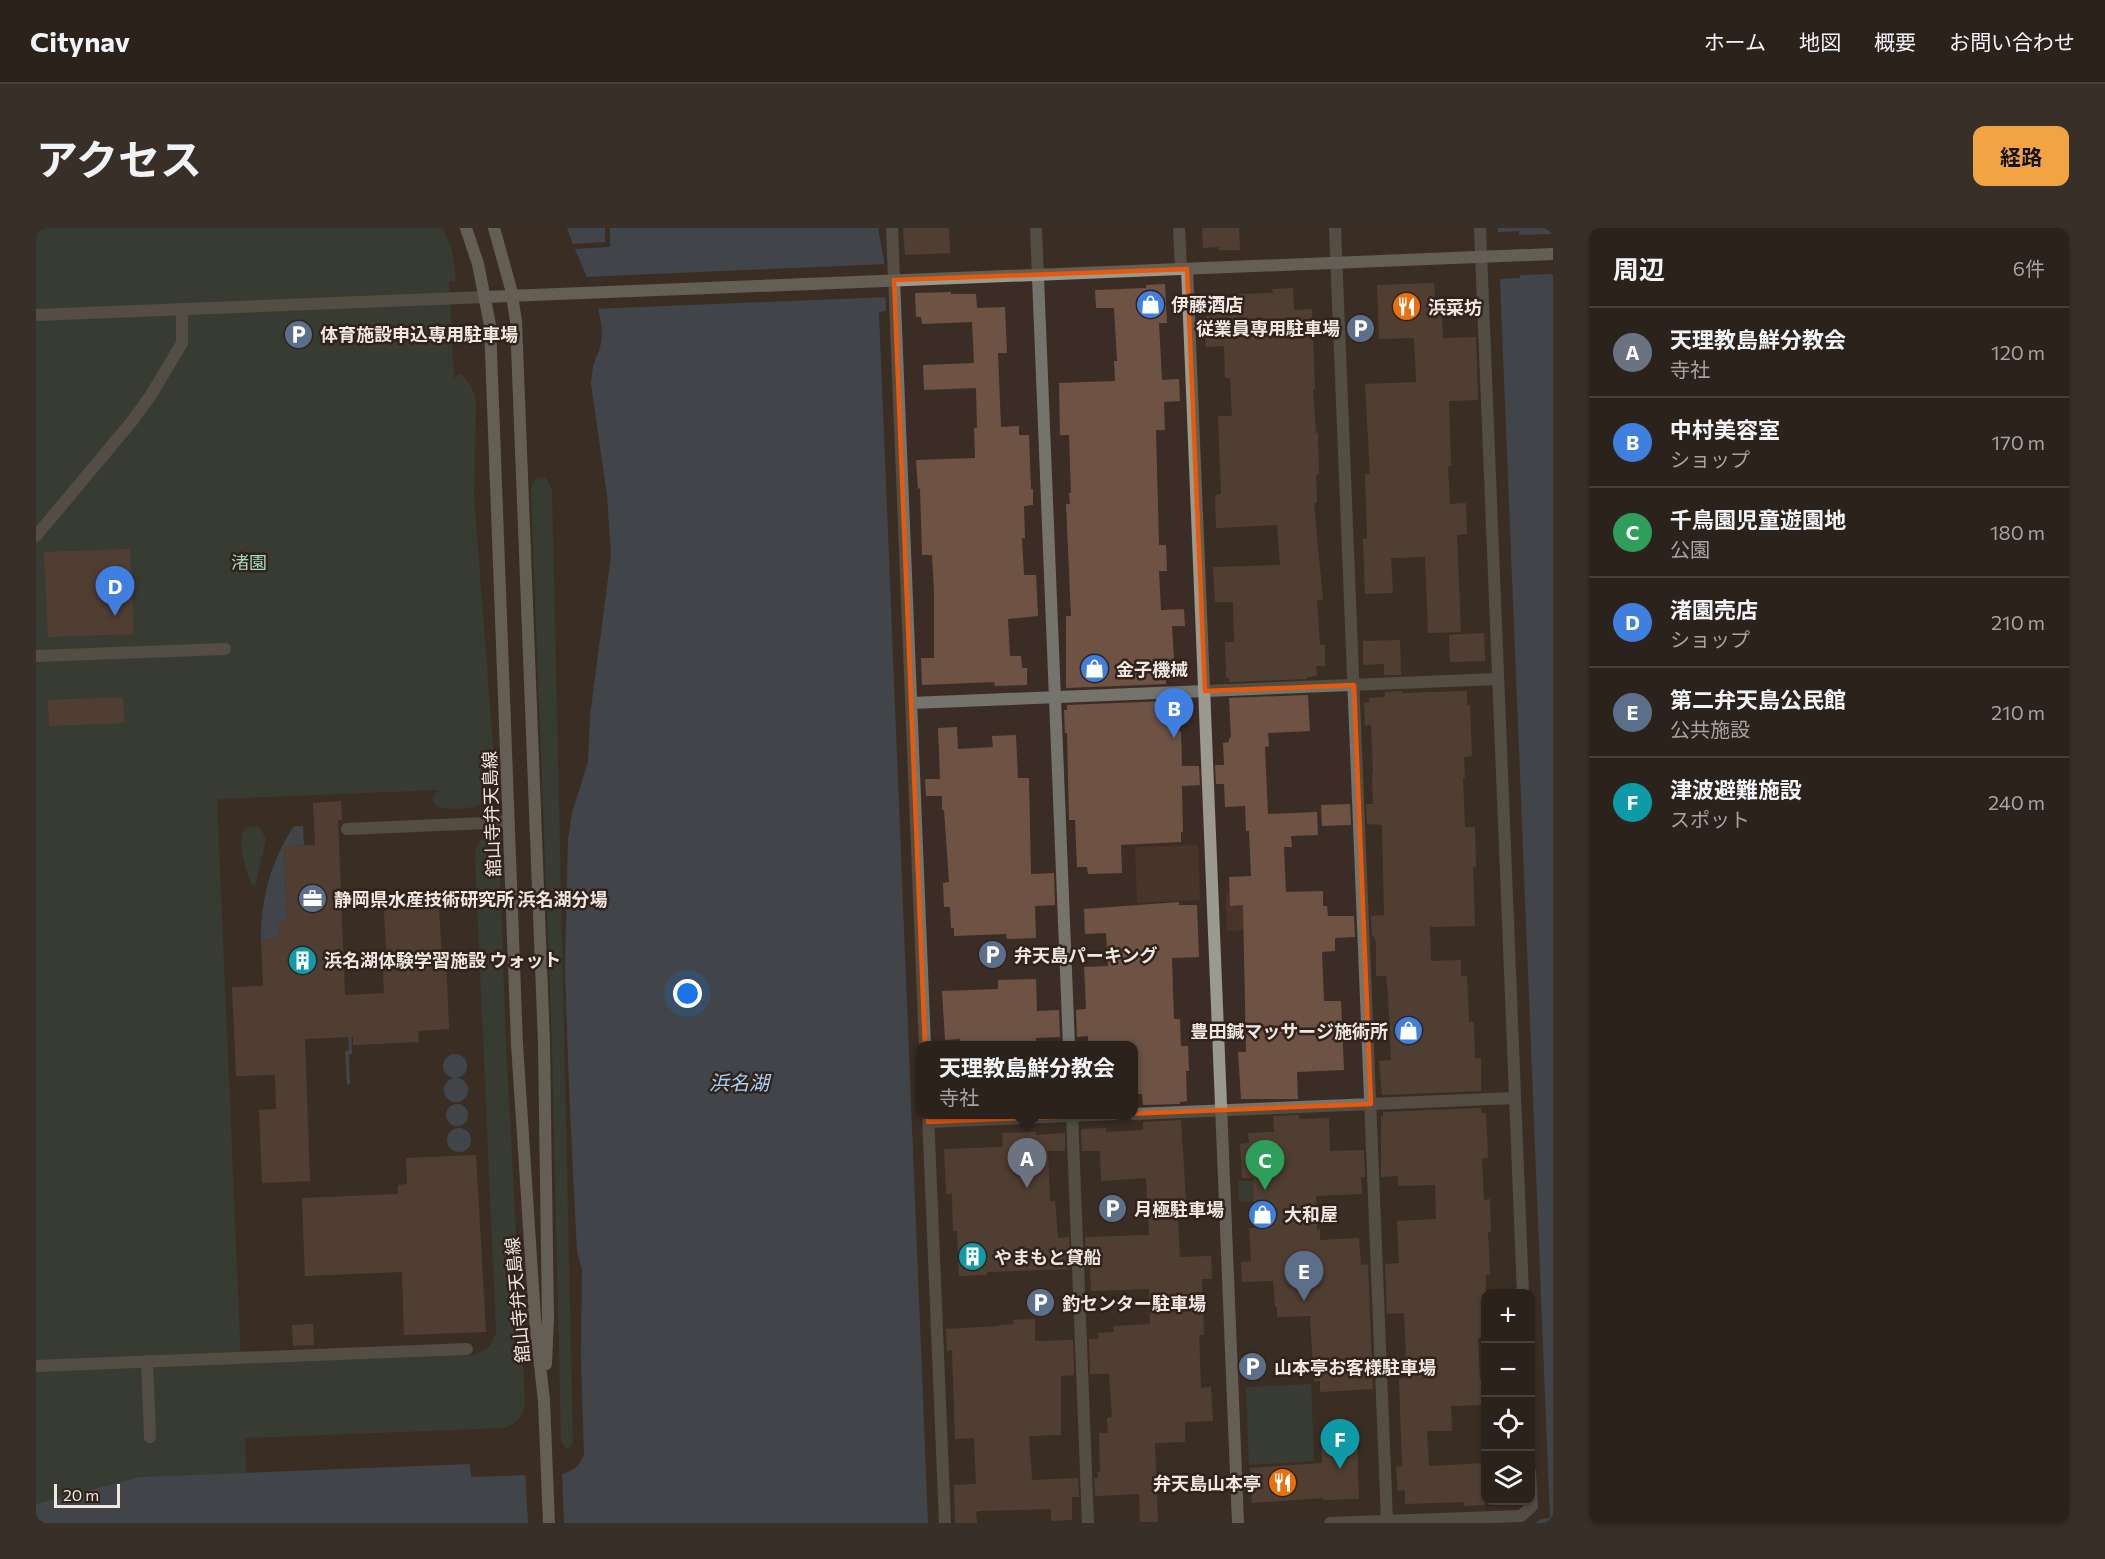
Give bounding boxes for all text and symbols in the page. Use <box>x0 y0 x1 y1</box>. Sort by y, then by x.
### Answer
text: Citynav <box>30 24 130 58</box>
text: ホーム <box>1704 29 1766 54</box>
text: 地図 <box>1799 29 1841 54</box>
text: 概要 <box>1874 29 1916 54</box>
text: お問い合わせ <box>1949 29 2075 54</box>
button: 経路 <box>1973 126 2069 186</box>
text: アクセス <box>36 132 202 184</box>
text: 周辺 <box>1613 253 1665 284</box>
text: 6件 <box>2013 256 2045 280</box>
shop icon: 伊藤酒店 <box>1134 288 1166 320</box>
restaurant icon: 浜菜坊 <box>1391 291 1423 323</box>
place label: 伊藤酒店 <box>1171 293 1243 315</box>
place label: 浜菜坊 <box>1428 296 1482 318</box>
parking icon: 従業員専用駐車場 <box>1345 312 1377 344</box>
place label: 従業員専用駐車場 <box>1196 317 1340 339</box>
parking icon: 体育施設申込専用駐車場 <box>283 318 315 350</box>
place label: 体育施設申込専用駐車場 <box>320 323 518 345</box>
text: 天理教島鮮分教会 <box>1670 326 1846 353</box>
text: A <box>1625 340 1640 364</box>
text: 120 m <box>1991 340 2045 364</box>
text: 寺社 <box>1670 357 1710 381</box>
text: 中村美容室 <box>1670 416 1780 443</box>
text: B <box>1626 430 1639 454</box>
text: 170 m <box>1992 430 2045 454</box>
text: ショップ <box>1670 447 1750 471</box>
text: 千鳥園児童遊園地 <box>1670 506 1846 533</box>
text: C <box>1626 520 1639 544</box>
text: 180 m <box>1990 520 2045 544</box>
text: 公園 <box>1670 537 1710 561</box>
park label: 渚園 <box>231 551 267 573</box>
pin: D <box>96 566 134 616</box>
text: 渚園売店 <box>1670 596 1758 623</box>
text: D <box>1625 610 1640 634</box>
text: 210 m <box>1991 610 2045 634</box>
text: ショップ <box>1670 627 1750 651</box>
shop icon: 金子機械 <box>1079 653 1111 685</box>
place label: 金子機械 <box>1116 658 1188 680</box>
text: 第二弁天島公民館 <box>1670 686 1846 713</box>
pin: B <box>1154 688 1194 738</box>
text: E <box>1627 700 1638 724</box>
text: 210 m <box>1991 700 2045 724</box>
text: 公共施設 <box>1670 717 1750 741</box>
street label: 舘山寺弁天島線 <box>478 751 504 877</box>
text: 津波避難施設 <box>1670 776 1802 803</box>
text: F <box>1627 790 1638 814</box>
text: 240 m <box>1988 790 2045 814</box>
text: スポット <box>1670 807 1750 831</box>
office icon: 静岡県水産技術研究所 浜名湖分場 <box>297 883 329 915</box>
place label: 静岡県水産技術研究所 浜名湖分場 <box>334 888 607 910</box>
parking icon: 弁天島パーキング <box>977 939 1009 971</box>
building icon: 浜名湖体験学習施設 ウォット <box>287 944 319 976</box>
place label: 弁天島パーキング <box>1014 944 1157 966</box>
place label: 浜名湖体験学習施設 ウォット <box>324 949 561 971</box>
your location <box>673 979 702 1008</box>
shop icon: 豊田鍼マッサージ施術所 <box>1393 1015 1425 1047</box>
place label: 豊田鍼マッサージ施術所 <box>1190 1020 1388 1042</box>
popup <box>916 1041 1138 1119</box>
text: 天理教島鮮分教会 <box>939 1054 1115 1081</box>
water label: 浜名湖 <box>709 1070 772 1094</box>
text: 寺社 <box>939 1085 979 1109</box>
pin: A <box>1008 1138 1046 1188</box>
pin: C <box>1246 1140 1284 1190</box>
parking icon: 月極駐車場 <box>1097 1193 1129 1225</box>
place label: 月極駐車場 <box>1134 1198 1224 1220</box>
shop icon: 大和屋 <box>1247 1198 1279 1230</box>
place label: 大和屋 <box>1284 1203 1338 1225</box>
street label: 舘山寺弁天島線 <box>501 1236 533 1364</box>
building icon: やまもと貸船 <box>957 1241 989 1273</box>
place label: やまもと貸船 <box>994 1246 1102 1268</box>
pin: E <box>1284 1252 1324 1301</box>
parking icon: 釣センター駐車場 <box>1025 1287 1057 1319</box>
map controls <box>1481 1289 1535 1505</box>
button: + <box>1481 1289 1535 1343</box>
place label: 釣センター駐車場 <box>1062 1292 1206 1314</box>
button: − <box>1481 1343 1535 1397</box>
parking icon: 山本亭お客様駐車場 <box>1237 1351 1269 1383</box>
place label: 山本亭お客様駐車場 <box>1274 1356 1436 1378</box>
button: locate <box>1481 1397 1535 1451</box>
pin: F <box>1320 1420 1360 1469</box>
button: layers <box>1481 1451 1535 1505</box>
restaurant icon: 弁天島山本亭 <box>1266 1467 1298 1499</box>
place label: 弁天島山本亭 <box>1153 1472 1261 1494</box>
scale bar <box>54 1481 120 1508</box>
text: 20 m <box>63 1485 99 1504</box>

